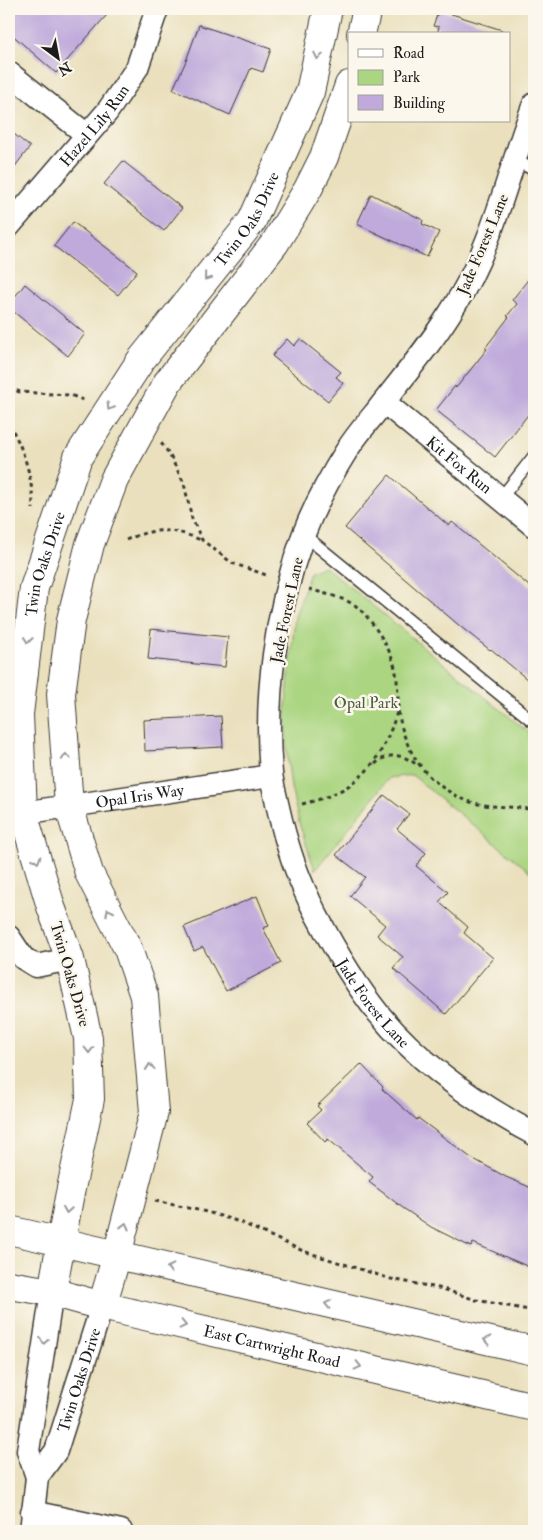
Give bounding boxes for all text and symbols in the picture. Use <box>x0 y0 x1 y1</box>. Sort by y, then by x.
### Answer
north arrow <box>32 32 82 82</box>
legend <box>348 32 510 122</box>
text: Road <box>393 44 425 63</box>
one-way arrow <box>313 52 324 61</box>
text: N <box>54 58 75 79</box>
text: Park <box>393 68 420 87</box>
street label: Hazel Lily Run <box>56 81 134 171</box>
text: Building <box>393 94 445 113</box>
street label: Twin Oaks Drive <box>211 168 284 271</box>
street label: Jade Forest Lane <box>452 191 514 299</box>
one-way arrow <box>204 271 212 280</box>
one-way arrow <box>107 402 116 411</box>
street label: Kit Fox Run <box>422 432 496 498</box>
street label: Twin Oaks Drive <box>22 509 70 618</box>
street label: Jade Forest Lane <box>266 555 309 666</box>
one-way arrow <box>23 637 34 645</box>
park label: Opal Park <box>334 693 398 714</box>
one-way arrow <box>60 753 71 761</box>
street label: Opal Iris Way <box>94 780 186 813</box>
one-way arrow <box>32 855 42 864</box>
one-way arrow <box>105 908 115 917</box>
street label: Twin Oaks Drive <box>45 919 95 1029</box>
street label: Jade Forest Lane <box>331 954 414 1053</box>
one-way arrow <box>83 1046 94 1054</box>
one-way arrow <box>145 1063 156 1071</box>
one-way arrow <box>62 1206 72 1214</box>
one-way arrow <box>119 1221 130 1230</box>
one-way arrow <box>165 1263 174 1274</box>
one-way arrow <box>324 1299 333 1310</box>
one-way arrow <box>179 1319 188 1330</box>
street label: East Cartwright Road <box>201 1321 342 1372</box>
street label: Twin Oaks Drive <box>54 1325 106 1435</box>
one-way arrow <box>482 1335 491 1346</box>
one-way arrow <box>40 1336 50 1345</box>
one-way arrow <box>354 1360 363 1371</box>

